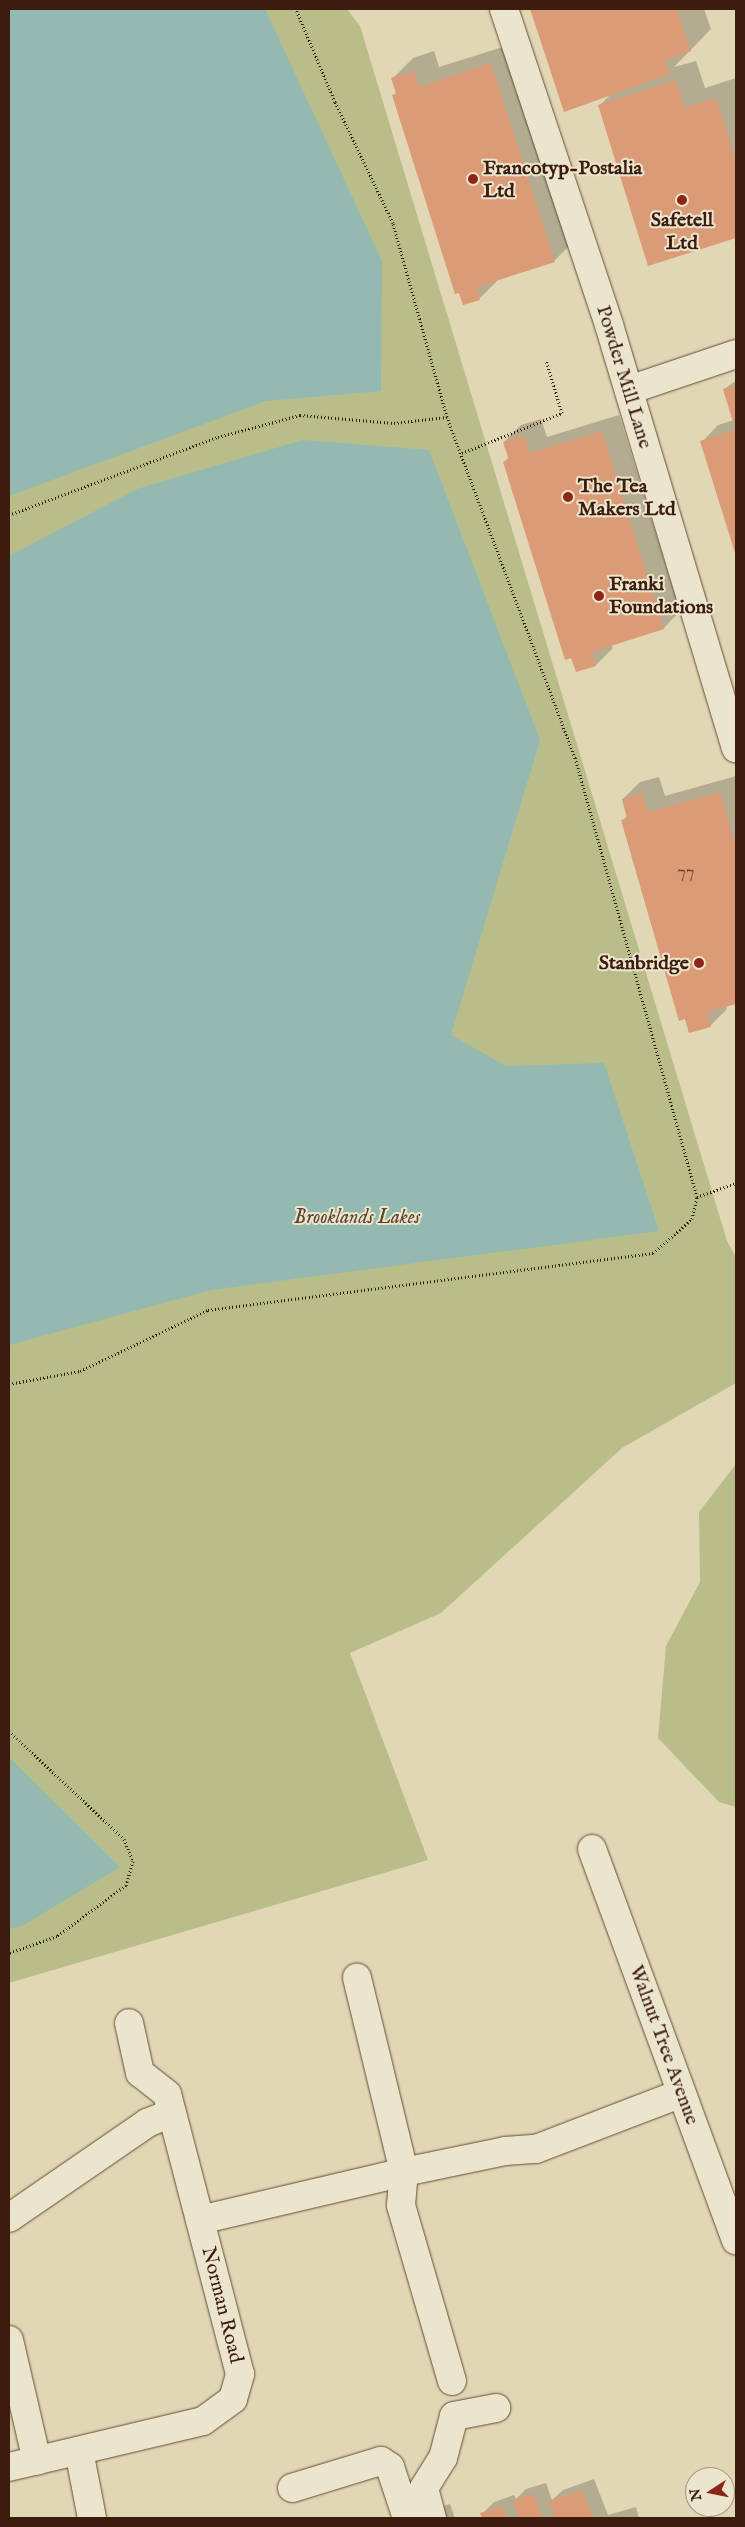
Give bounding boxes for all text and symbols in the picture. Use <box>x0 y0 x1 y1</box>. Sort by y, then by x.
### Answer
place label: Francotyp-Postalia Ltd <box>483 156 642 203</box>
marker: Francotyp-Postalia Ltd <box>467 173 479 185</box>
marker: Safetell Ltd <box>676 194 688 206</box>
place label: Safetell Ltd <box>651 208 713 255</box>
street label: Powder Mill Lane <box>591 303 657 451</box>
place label: The Tea Makers Ltd <box>578 474 676 521</box>
marker: The Tea Makers Ltd <box>562 491 574 503</box>
place label: Franki Foundations <box>609 572 713 619</box>
marker: Franki Foundations <box>593 590 605 602</box>
house number: 77 <box>678 862 694 884</box>
place label: Stanbridge <box>599 951 689 975</box>
marker: Stanbridge <box>693 957 705 969</box>
park label: Brooklands Lakes <box>294 1205 420 1229</box>
street label: Walnut Tree Avenue <box>624 1962 704 2128</box>
street label: Norman Road <box>196 2244 248 2366</box>
north arrow <box>685 2467 735 2517</box>
text: N <box>686 2487 706 2502</box>

